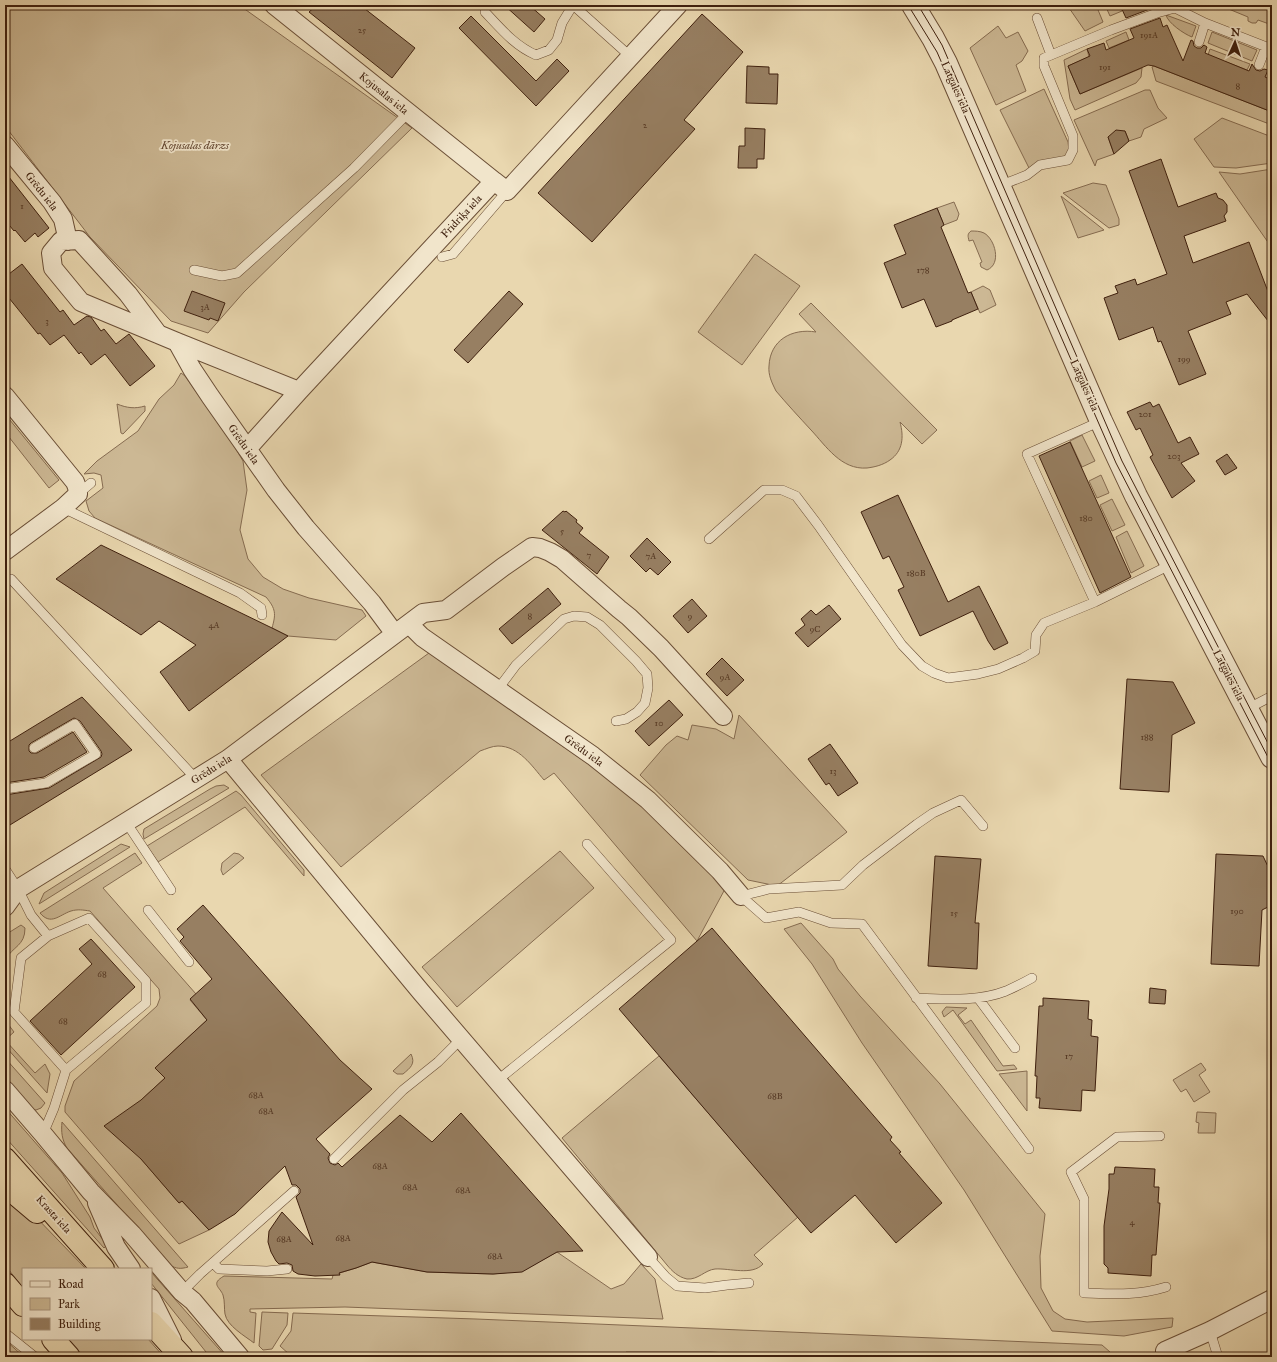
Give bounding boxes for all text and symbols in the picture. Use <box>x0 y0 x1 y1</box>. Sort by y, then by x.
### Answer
north arrow <box>1215 22 1255 62</box>
house number: 25 <box>358 24 367 35</box>
text: N <box>1230 26 1241 39</box>
house number: 191A <box>1140 29 1158 40</box>
street label: Latgales iela <box>938 59 973 116</box>
house number: 191 <box>1099 61 1111 72</box>
street label: Kojusalas iela <box>356 70 411 117</box>
house number: 8 <box>1236 80 1241 91</box>
house number: 2 <box>643 119 648 130</box>
park label: Kojusalas dārzs <box>160 139 230 152</box>
street label: Grēdu iela <box>22 169 61 214</box>
street label: Fridriķa iela <box>438 192 485 241</box>
house number: 1 <box>20 200 24 211</box>
house number: 178 <box>916 264 930 275</box>
house number: 3A <box>200 301 210 312</box>
house number: 3 <box>45 315 49 326</box>
house number: 199 <box>1177 353 1191 364</box>
street label: Latgales iela <box>1067 357 1102 414</box>
house number: 201 <box>1138 408 1152 419</box>
street label: Grēdu iela <box>225 422 262 467</box>
house number: 203 <box>1167 450 1181 461</box>
house number: 180 <box>1079 512 1093 523</box>
house number: 5 <box>560 525 565 536</box>
house number: 7 <box>587 549 592 560</box>
house number: 7A <box>646 550 656 561</box>
house number: 180B <box>906 567 926 578</box>
house number: 8 <box>528 610 533 621</box>
house number: 9 <box>688 610 693 621</box>
house number: 4A <box>208 619 220 630</box>
house number: 9C <box>810 623 820 634</box>
street label: Latgales iela <box>1210 648 1247 703</box>
house number: 9A <box>720 671 730 682</box>
house number: 10 <box>655 717 663 728</box>
house number: 188 <box>1140 731 1154 742</box>
street label: Grēdu iela <box>561 732 606 769</box>
street label: Grēdu iela <box>188 752 234 787</box>
house number: 13 <box>829 765 837 776</box>
house number: 190 <box>1230 905 1244 916</box>
house number: 15 <box>950 907 959 918</box>
house number: 68 <box>97 968 107 979</box>
house number: 68 <box>58 1015 68 1026</box>
house number: 17 <box>1065 1050 1073 1061</box>
house number: 68A <box>248 1089 264 1100</box>
house number: 68B <box>767 1090 783 1101</box>
house number: 68A <box>258 1105 274 1116</box>
house number: 68A <box>372 1160 388 1171</box>
house number: 68A <box>402 1181 418 1192</box>
house number: 68A <box>455 1184 471 1195</box>
street label: Krasta iela <box>33 1193 74 1236</box>
house number: 4 <box>1129 1216 1135 1227</box>
house number: 68A <box>335 1232 351 1243</box>
house number: 68A <box>276 1233 292 1244</box>
house number: 68A <box>487 1250 503 1261</box>
legend <box>22 1268 152 1340</box>
text: Road <box>58 1277 84 1291</box>
text: Park <box>58 1297 80 1311</box>
text: Building <box>58 1317 101 1332</box>

